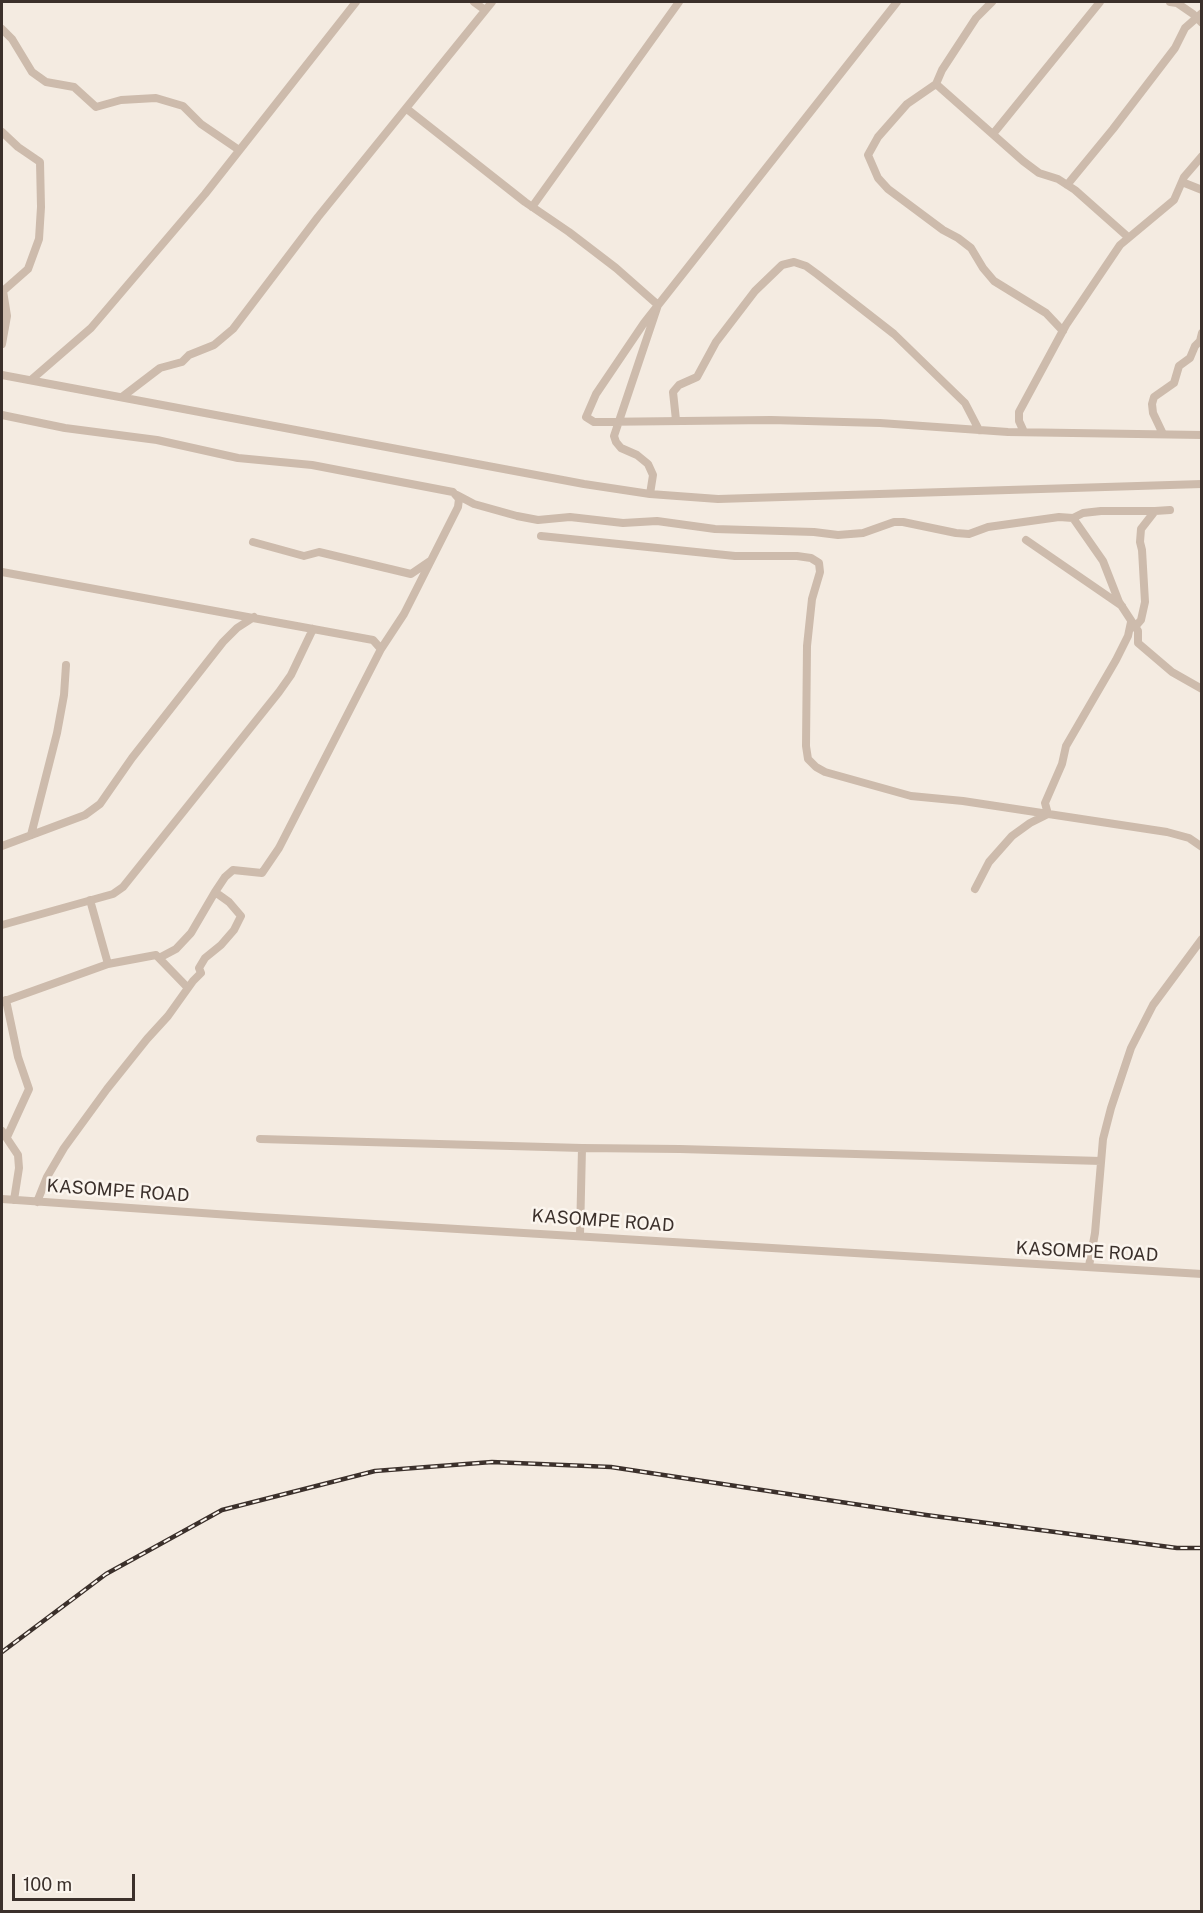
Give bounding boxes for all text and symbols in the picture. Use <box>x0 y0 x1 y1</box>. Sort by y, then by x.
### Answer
street label: KASOMPE ROAD <box>46 1175 190 1207</box>
street label: KASOMPE ROAD <box>531 1205 675 1237</box>
street label: KASOMPE ROAD <box>1015 1237 1159 1267</box>
scale bar <box>15 1862 138 1900</box>
text: 100 m <box>23 1874 72 1895</box>

